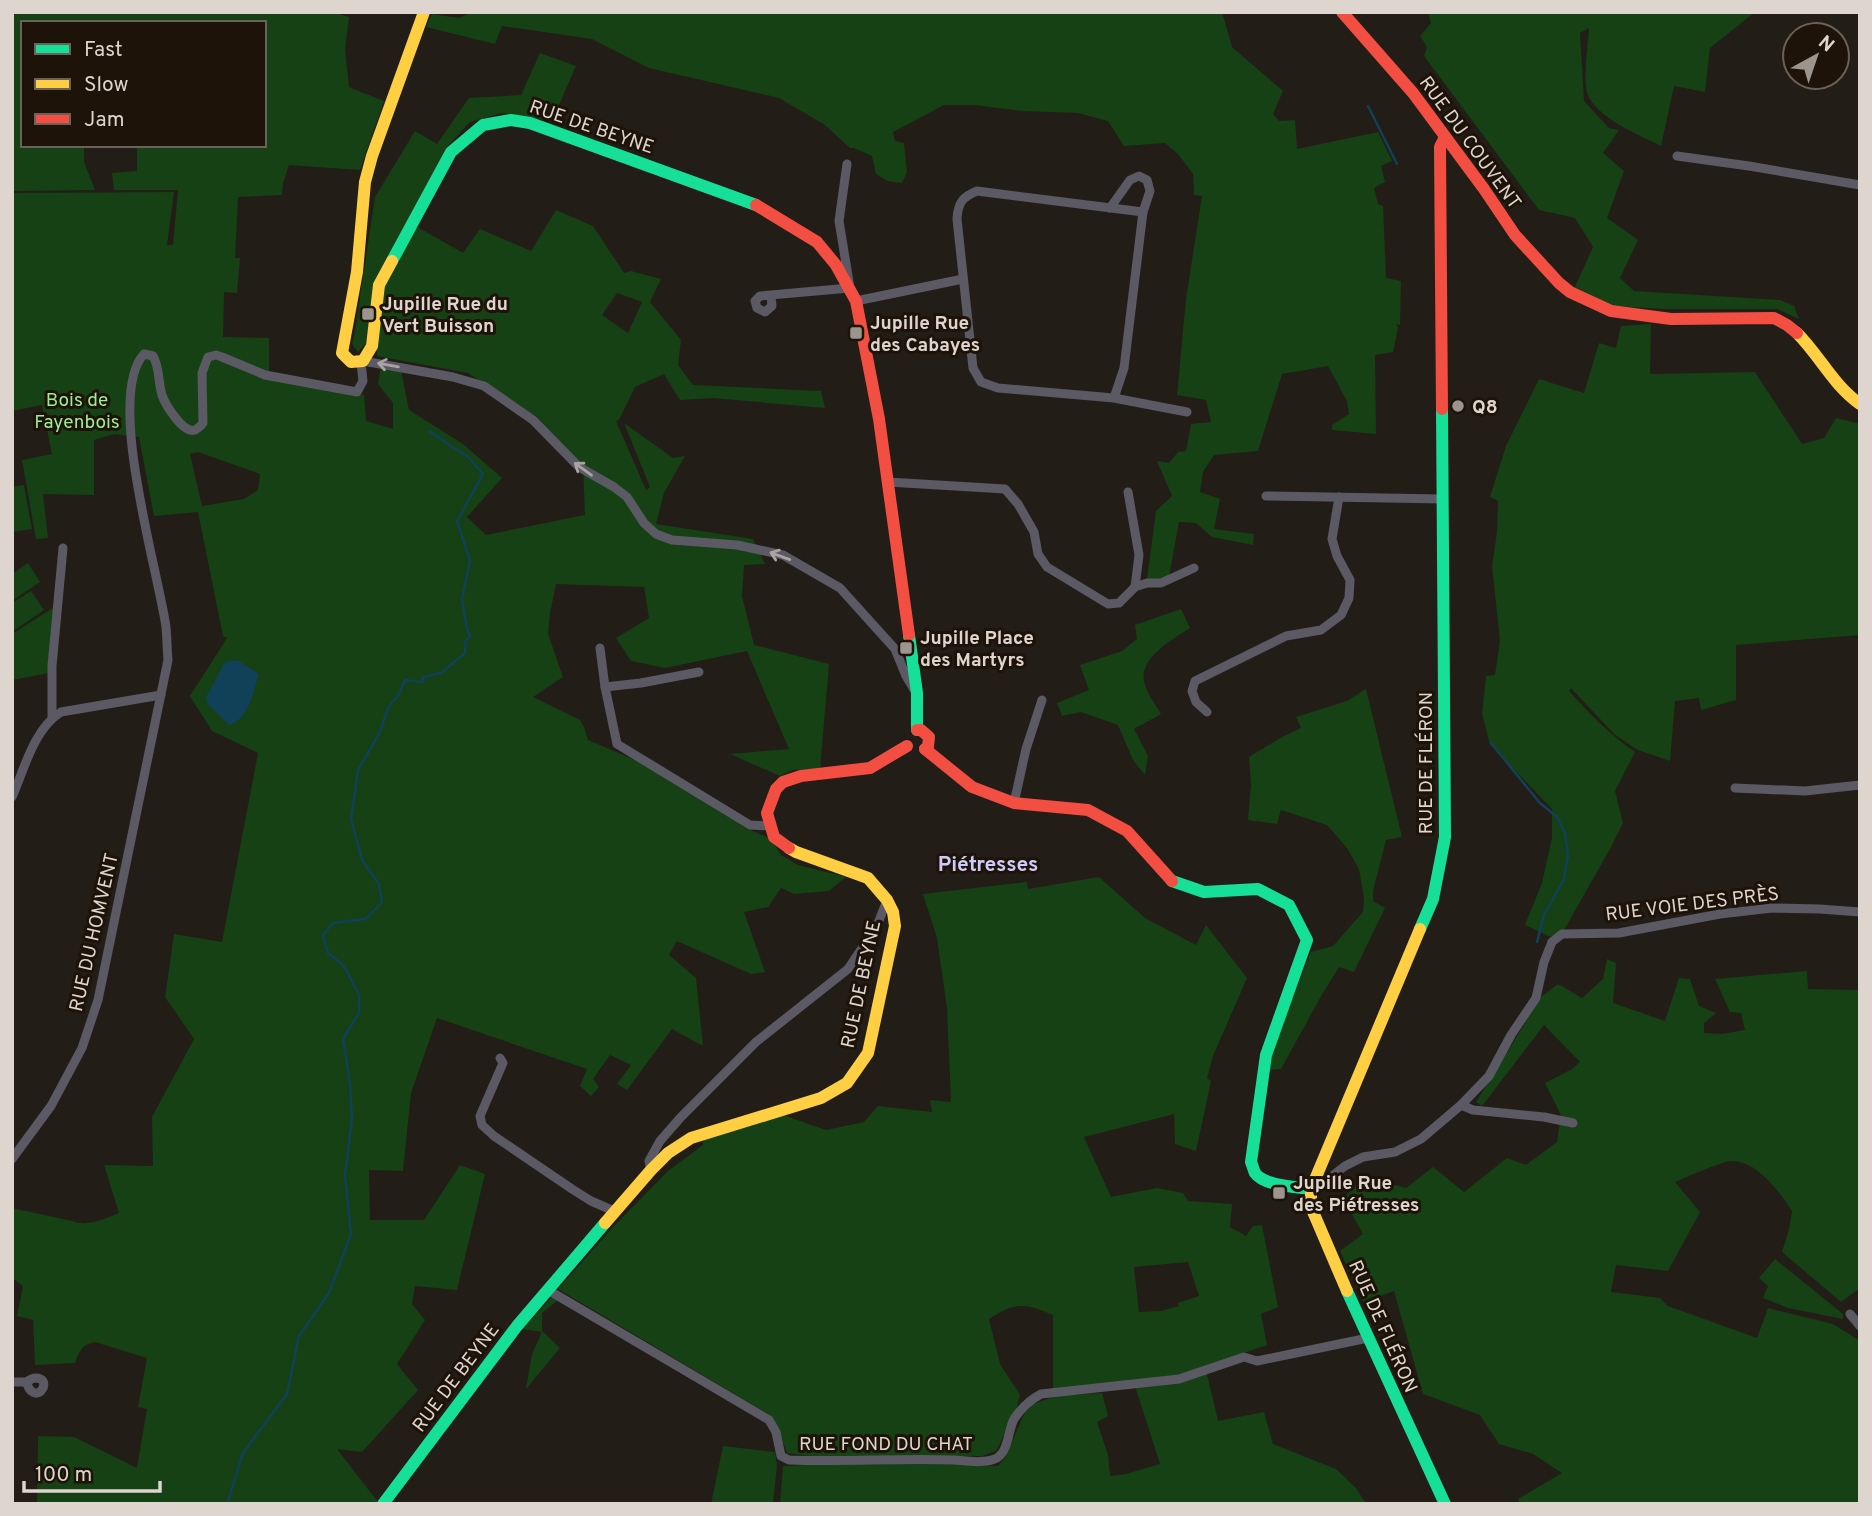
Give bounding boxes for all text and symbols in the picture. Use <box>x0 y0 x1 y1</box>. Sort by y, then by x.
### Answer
legend <box>21 21 266 147</box>
north arrow <box>1781 21 1851 91</box>
text: N <box>1813 31 1839 58</box>
text: Fast <box>84 37 123 64</box>
text: Slow <box>84 72 129 99</box>
street label: RUE DU COUVENT <box>1413 72 1526 214</box>
street label: RUE DE BEYNE <box>526 95 657 160</box>
text: Jam <box>84 107 125 134</box>
place label: Jupille Rue du Vert Buisson <box>382 293 508 339</box>
marker: Jupille Rue du Vert Buisson <box>360 306 376 322</box>
place label: Jupille Rue des Cabayes <box>870 312 980 358</box>
marker: Jupille Rue des Cabayes <box>848 325 864 341</box>
one-way arrow <box>378 358 400 371</box>
park label: Bois de Fayenbois <box>34 389 120 435</box>
place label: Q8 <box>1472 396 1498 420</box>
marker: Q8 <box>1450 398 1466 414</box>
one-way arrow <box>574 461 593 476</box>
one-way arrow <box>770 549 792 561</box>
place label: Jupille Place des Martyrs <box>920 627 1034 673</box>
marker: Jupille Place des Martyrs <box>898 640 914 656</box>
street label: RUE DE FLÉRON <box>1414 692 1439 834</box>
street label: RUE DU HOMVENT <box>65 851 125 1014</box>
district label: Piétresses <box>938 852 1038 879</box>
street label: RUE VOIE DES PRÈS <box>1604 881 1780 928</box>
street label: RUE DE BEYNE <box>837 918 887 1051</box>
place label: Jupille Rue des Piétresses <box>1293 1172 1419 1218</box>
marker: Jupille Rue des Piétresses <box>1271 1185 1287 1201</box>
street label: RUE DE FLÉRON <box>1342 1256 1423 1397</box>
street label: RUE DE BEYNE <box>408 1319 505 1437</box>
street label: RUE FOND DU CHAT <box>799 1433 973 1457</box>
scale bar <box>24 1450 161 1494</box>
text: 100 m <box>35 1462 92 1489</box>

